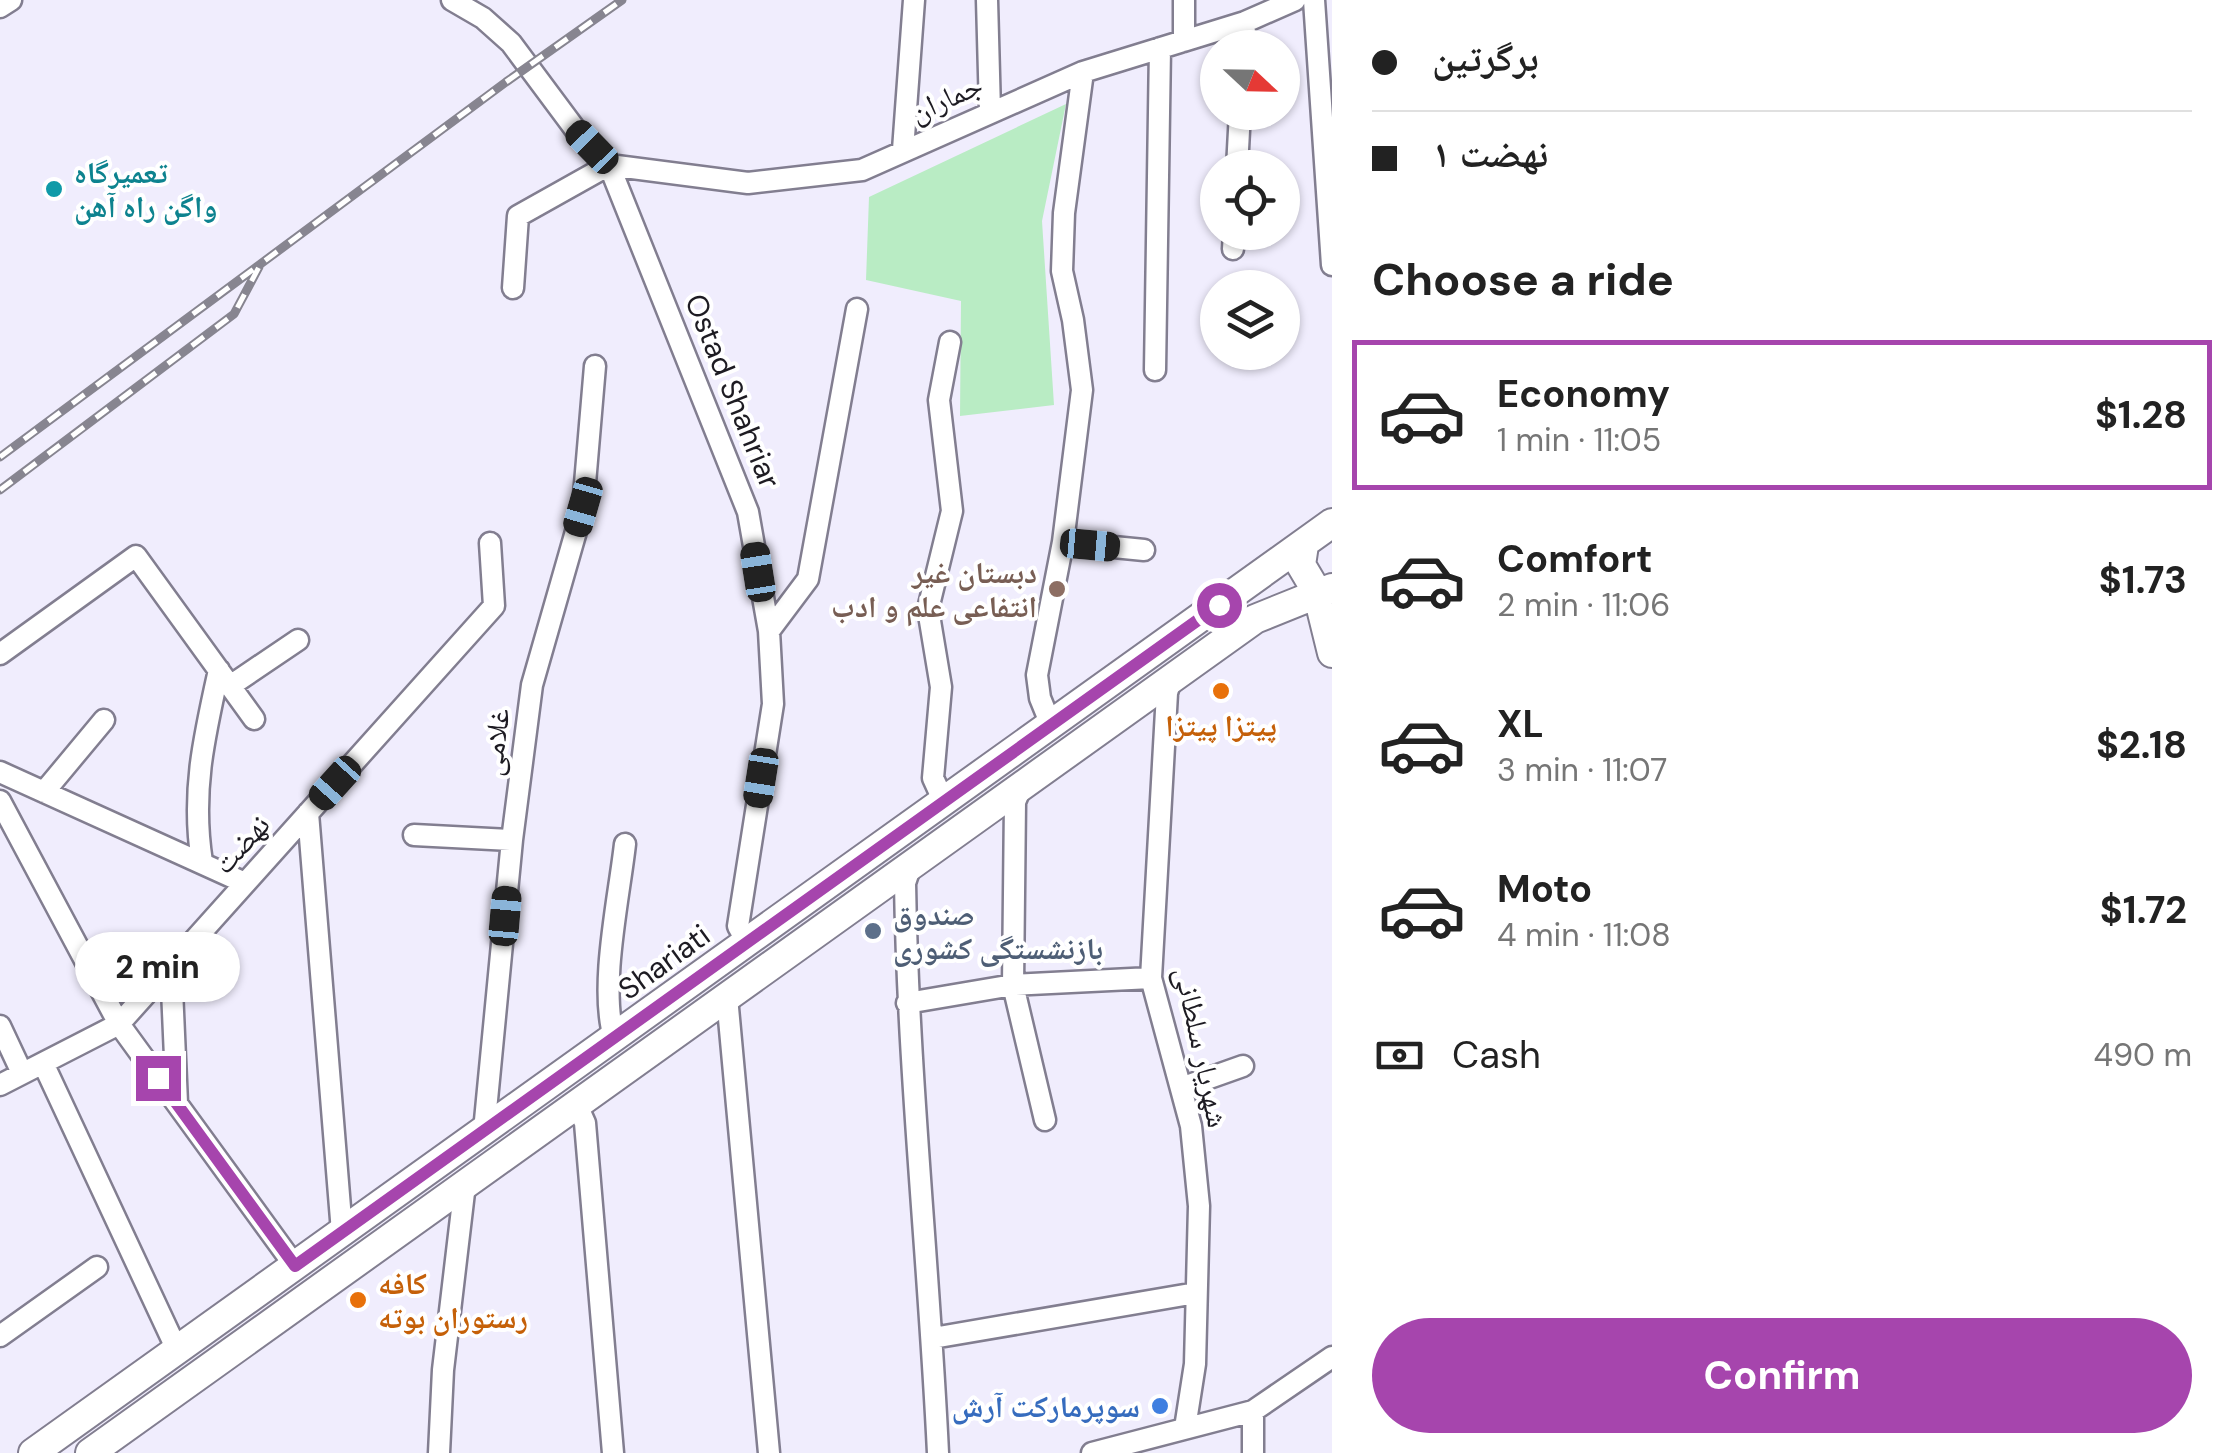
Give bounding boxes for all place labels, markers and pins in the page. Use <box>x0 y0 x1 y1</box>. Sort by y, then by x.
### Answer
place label: تعمیرگاه واگن راه آهن <box>74 153 217 226</box>
marker: تعمیرگاه واگن راه آهن <box>43 178 65 200</box>
place label: دبستان غیر انتفاعی علم و ادب <box>831 553 1037 627</box>
marker: دبستان غیر انتفاعی علم و ادب <box>1046 578 1068 600</box>
marker: پیتزا پیتزا <box>1210 680 1232 702</box>
place label: پیتزا پیتزا <box>1165 706 1277 745</box>
place label: صندوق بازنشستگی کشوری <box>893 895 1103 968</box>
marker: صندوق بازنشستگی کشوری <box>862 920 884 942</box>
place label: کافه رستوران بوته <box>378 1264 528 1337</box>
marker: کافه رستوران بوته <box>347 1289 369 1311</box>
place label: سوپرمارکت آرش <box>952 1387 1140 1426</box>
marker: سوپرمارکت آرش <box>1149 1395 1171 1417</box>

